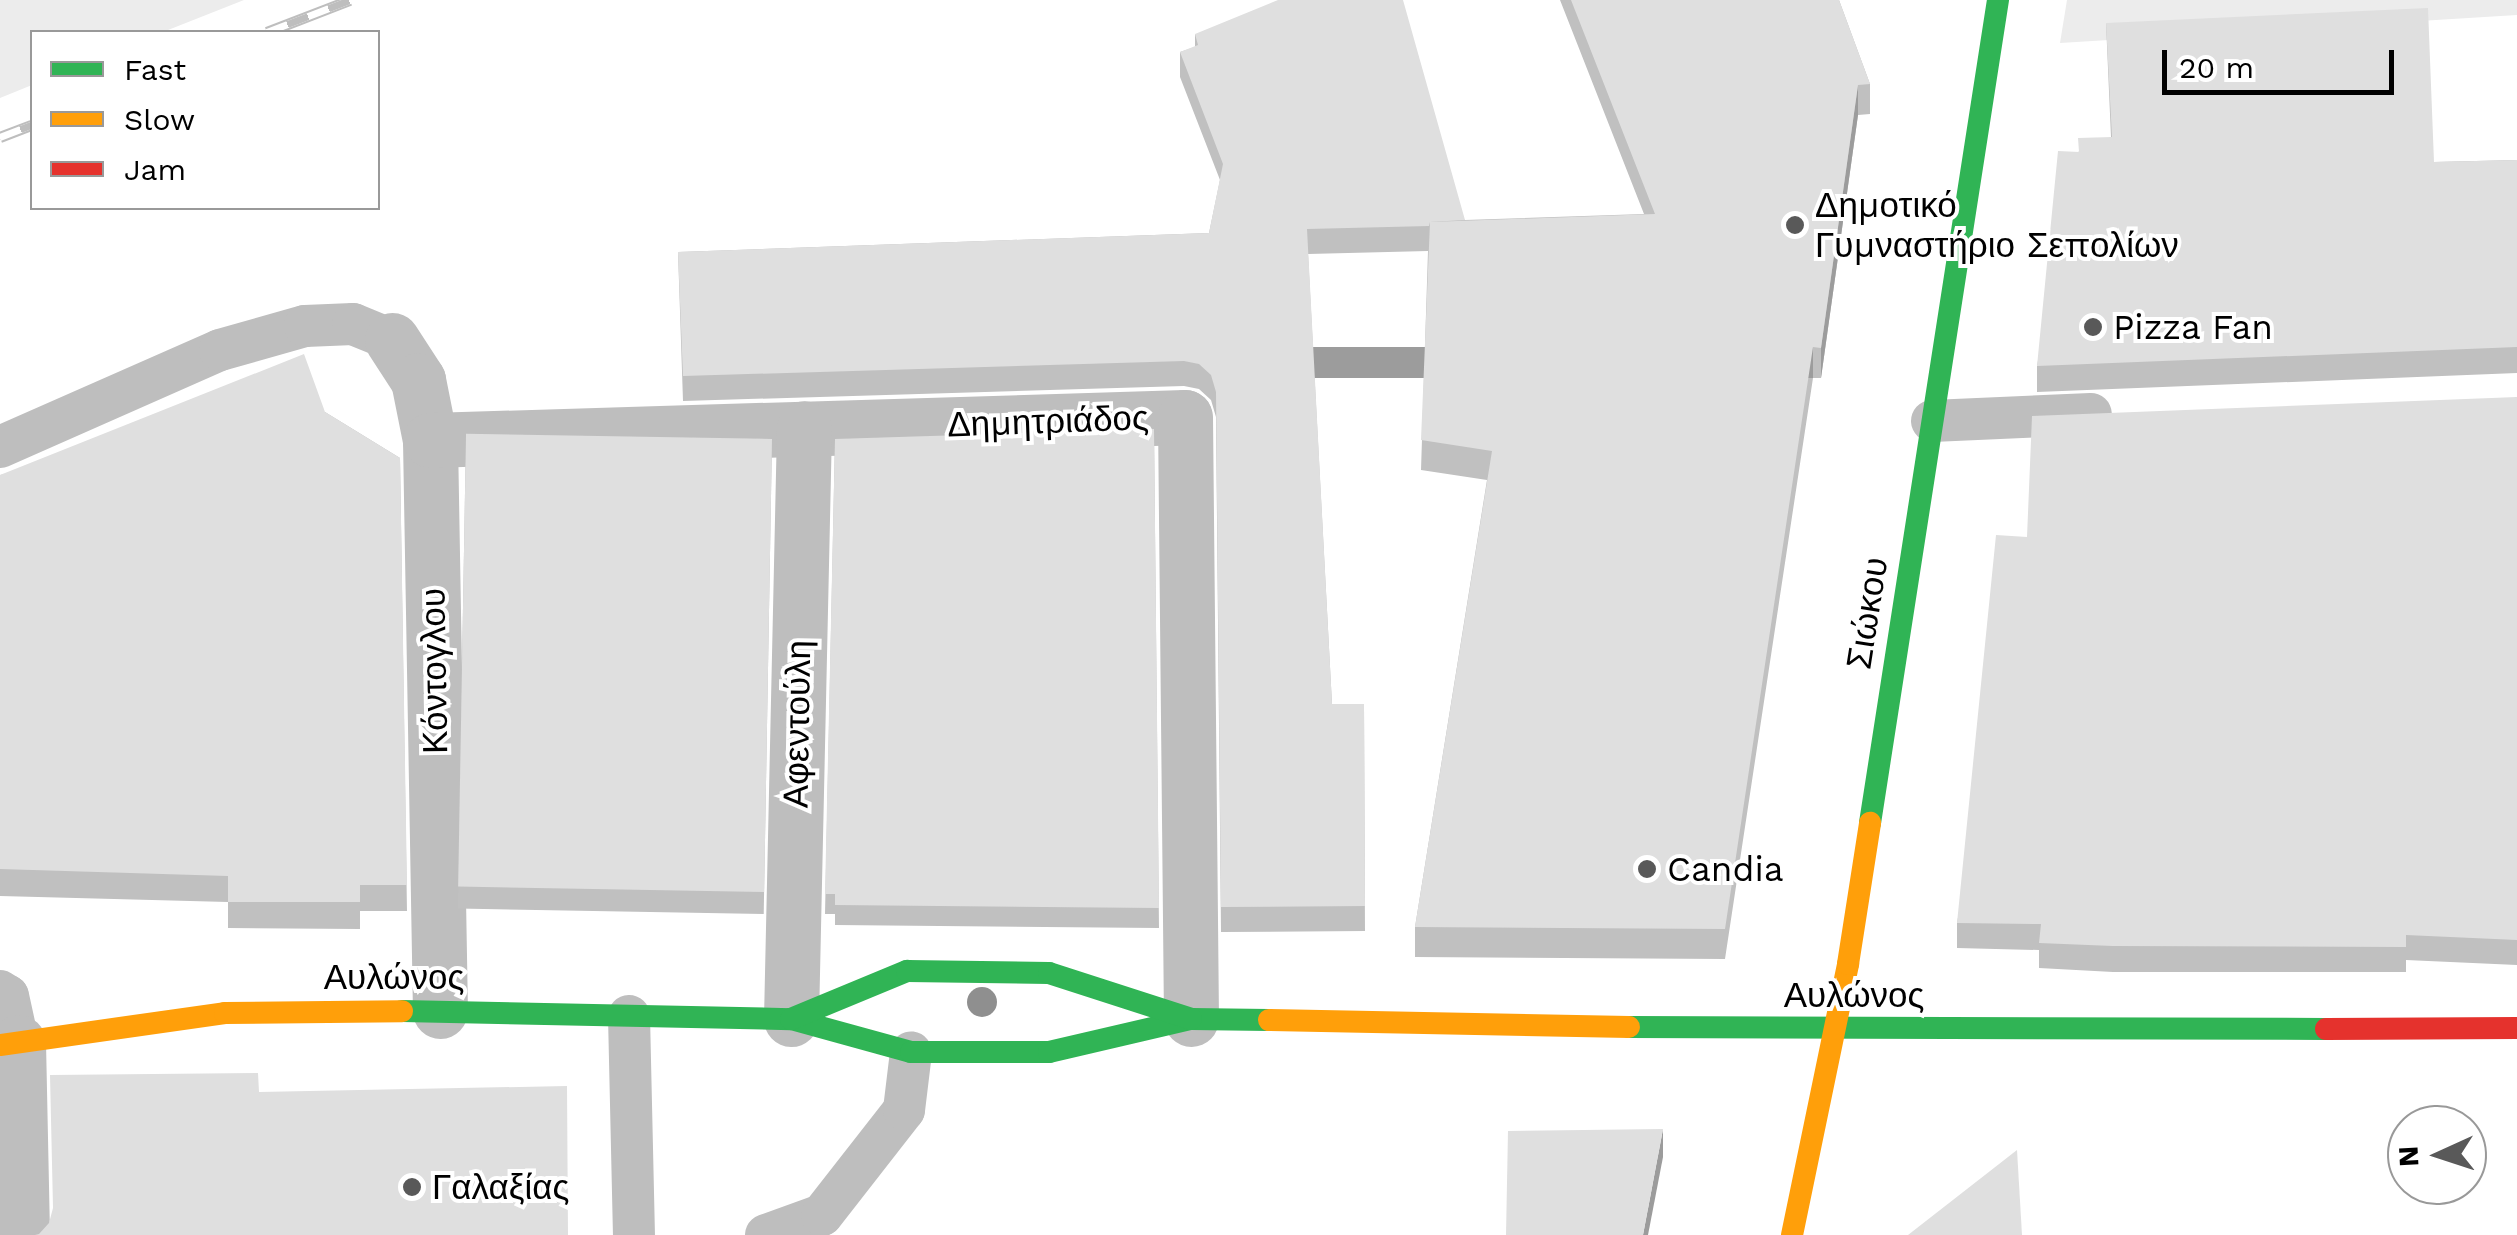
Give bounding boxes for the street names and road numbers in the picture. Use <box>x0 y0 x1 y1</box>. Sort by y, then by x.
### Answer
street label: Δημητριάδος <box>947 396 1149 446</box>
street label: Σιώκου <box>1837 554 1897 672</box>
street label: Κόντογλου <box>412 588 456 754</box>
street label: Αφεντούλη <box>775 640 819 808</box>
street label: Αυλώνος <box>324 956 464 998</box>
street label: Αυλώνος <box>1784 974 1924 1016</box>

